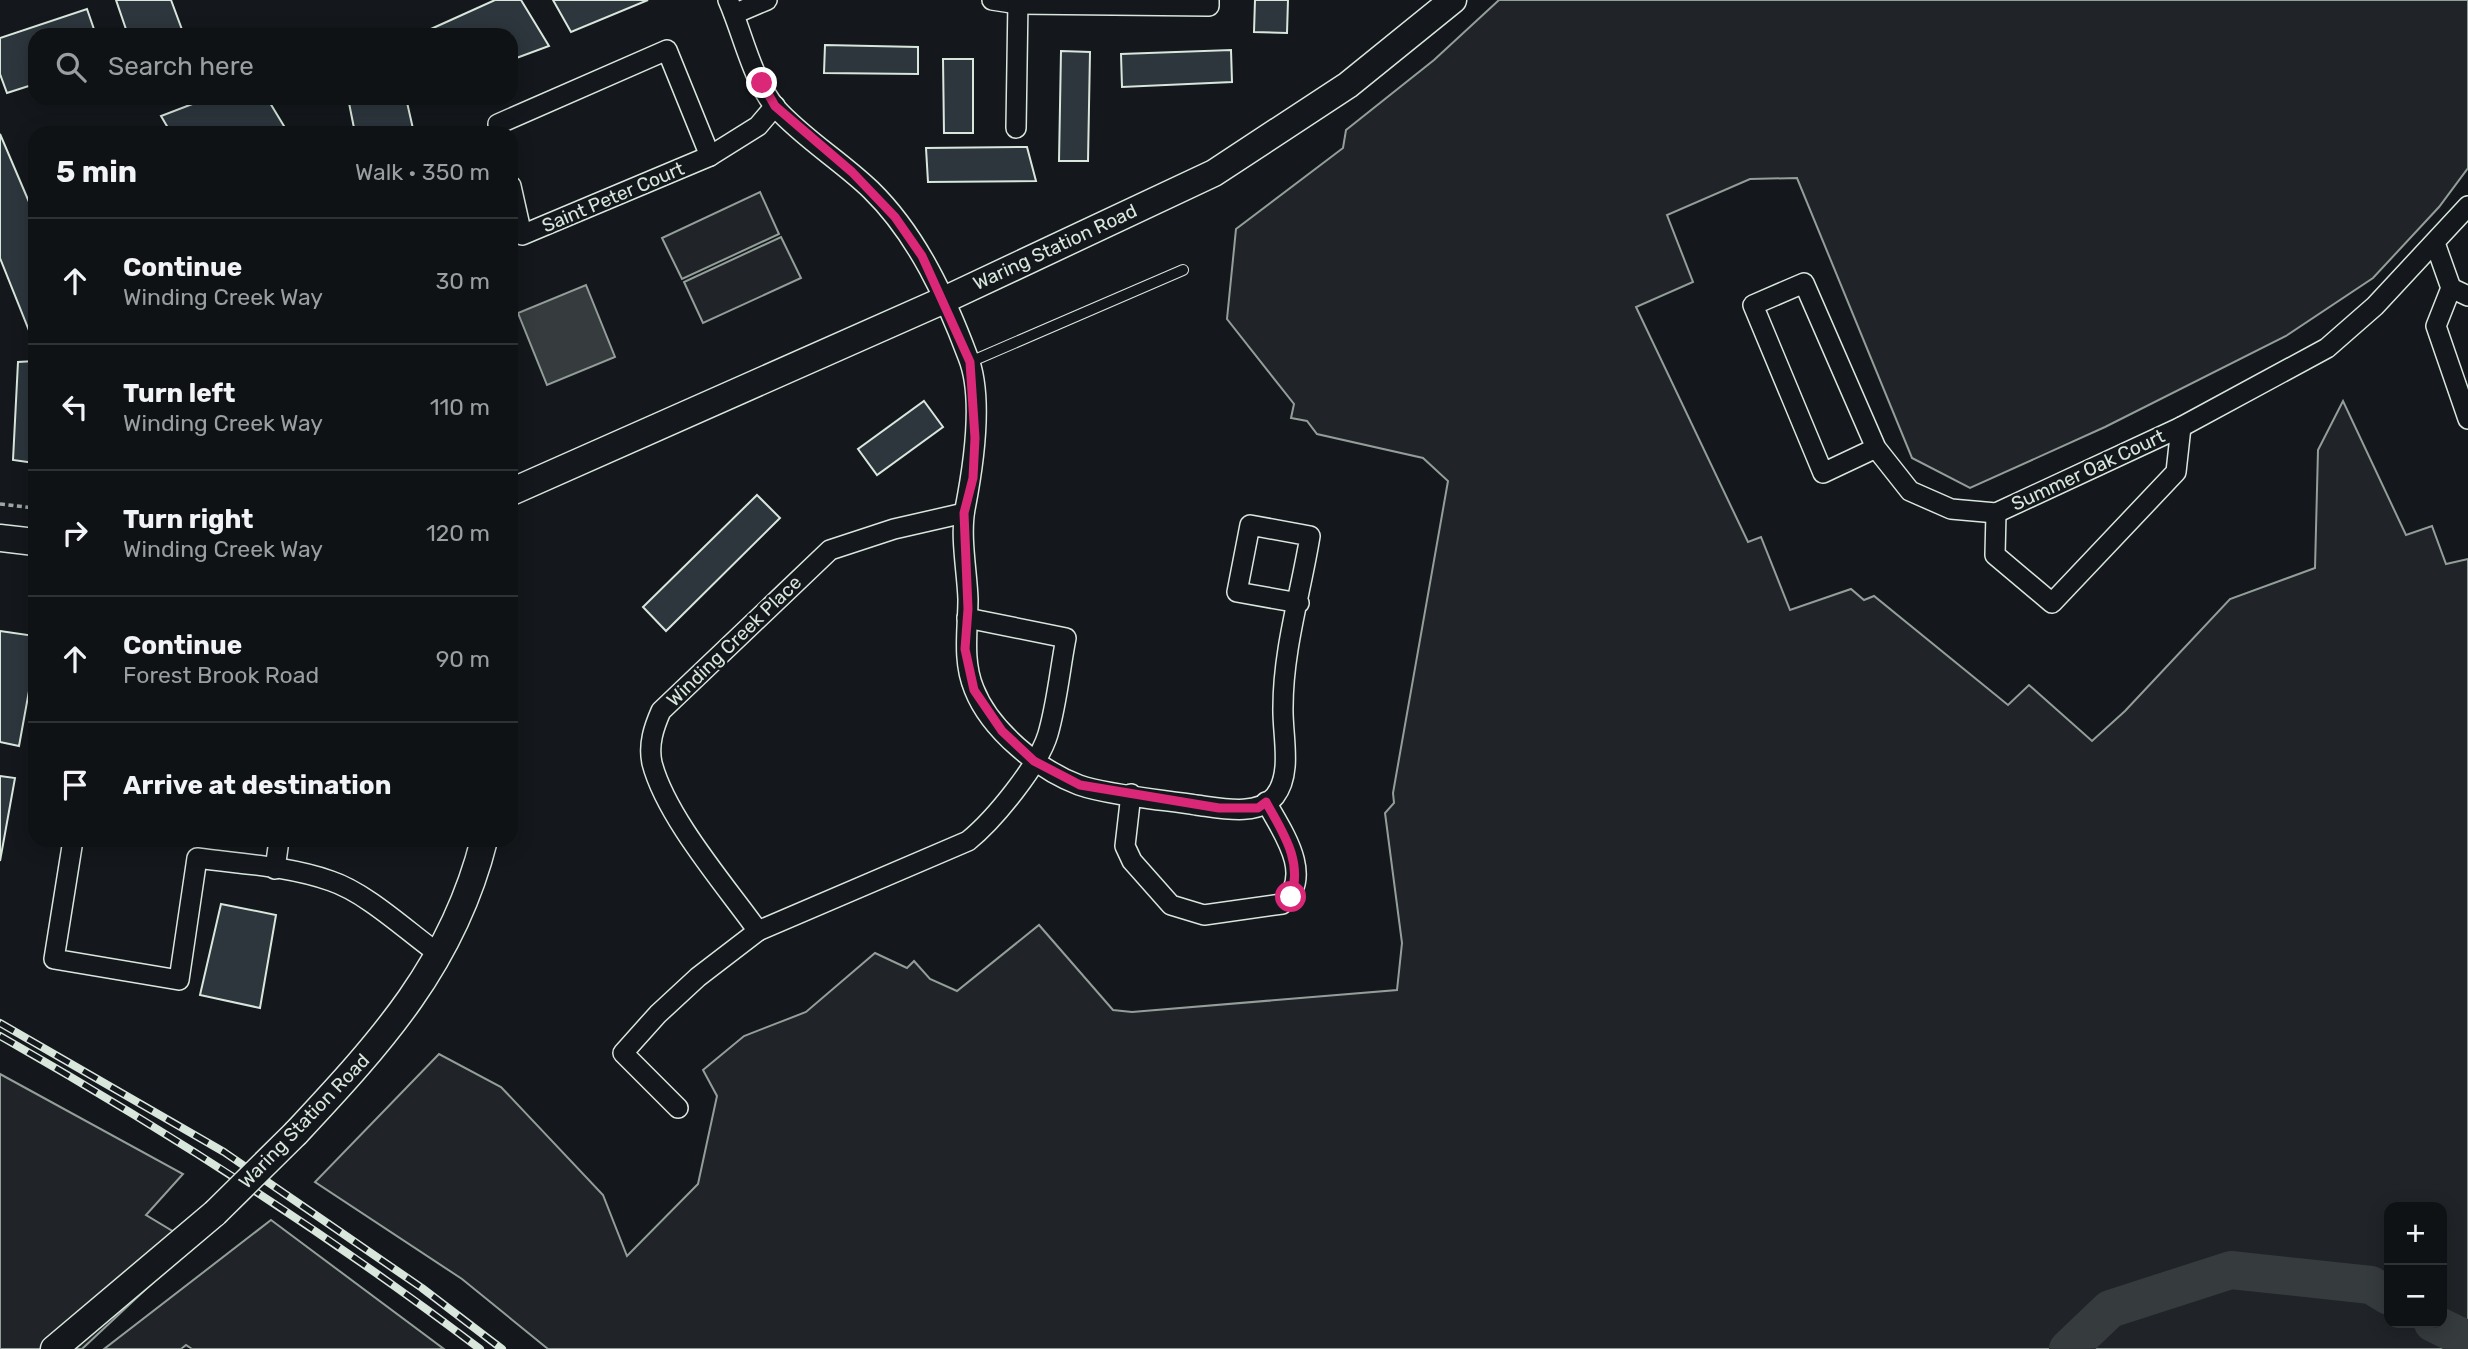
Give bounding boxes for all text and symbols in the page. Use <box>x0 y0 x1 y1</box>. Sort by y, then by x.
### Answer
search box <box>28 28 518 105</box>
icon: search <box>52 48 90 86</box>
text: Search here <box>108 51 254 82</box>
route end <box>746 67 777 98</box>
text: 5 min <box>56 154 137 190</box>
street label: Saint Peter Court <box>538 156 688 237</box>
text: Walk · 350 m <box>355 158 490 186</box>
street label: Waring Station Road <box>969 199 1141 295</box>
text: Continue <box>123 252 242 283</box>
icon: ahead <box>56 262 94 300</box>
text: 30 m <box>435 267 490 295</box>
text: Winding Creek Way <box>123 283 323 311</box>
text: Turn left <box>123 378 235 409</box>
icon: left <box>56 388 94 426</box>
text: 110 m <box>430 393 490 421</box>
text: Winding Creek Way <box>123 409 323 437</box>
street label: Summer Oak Court <box>2008 424 2169 516</box>
text: Turn right <box>123 504 253 535</box>
icon: right <box>56 514 94 552</box>
text: 120 m <box>426 519 490 547</box>
text: Winding Creek Way <box>123 535 323 563</box>
street label: Winding Creek Place <box>662 571 806 711</box>
text: Continue <box>123 630 242 661</box>
icon: ahead <box>56 640 94 678</box>
text: 90 m <box>436 645 490 673</box>
text: Forest Brook Road <box>123 661 319 689</box>
icon: arrive <box>56 766 94 804</box>
text: Arrive at destination <box>123 770 391 801</box>
route start <box>1275 881 1306 912</box>
street label: Waring Station Road <box>234 1049 374 1193</box>
map controls <box>2384 1202 2447 1328</box>
button: + <box>2384 1202 2447 1265</box>
button: − <box>2384 1265 2447 1328</box>

